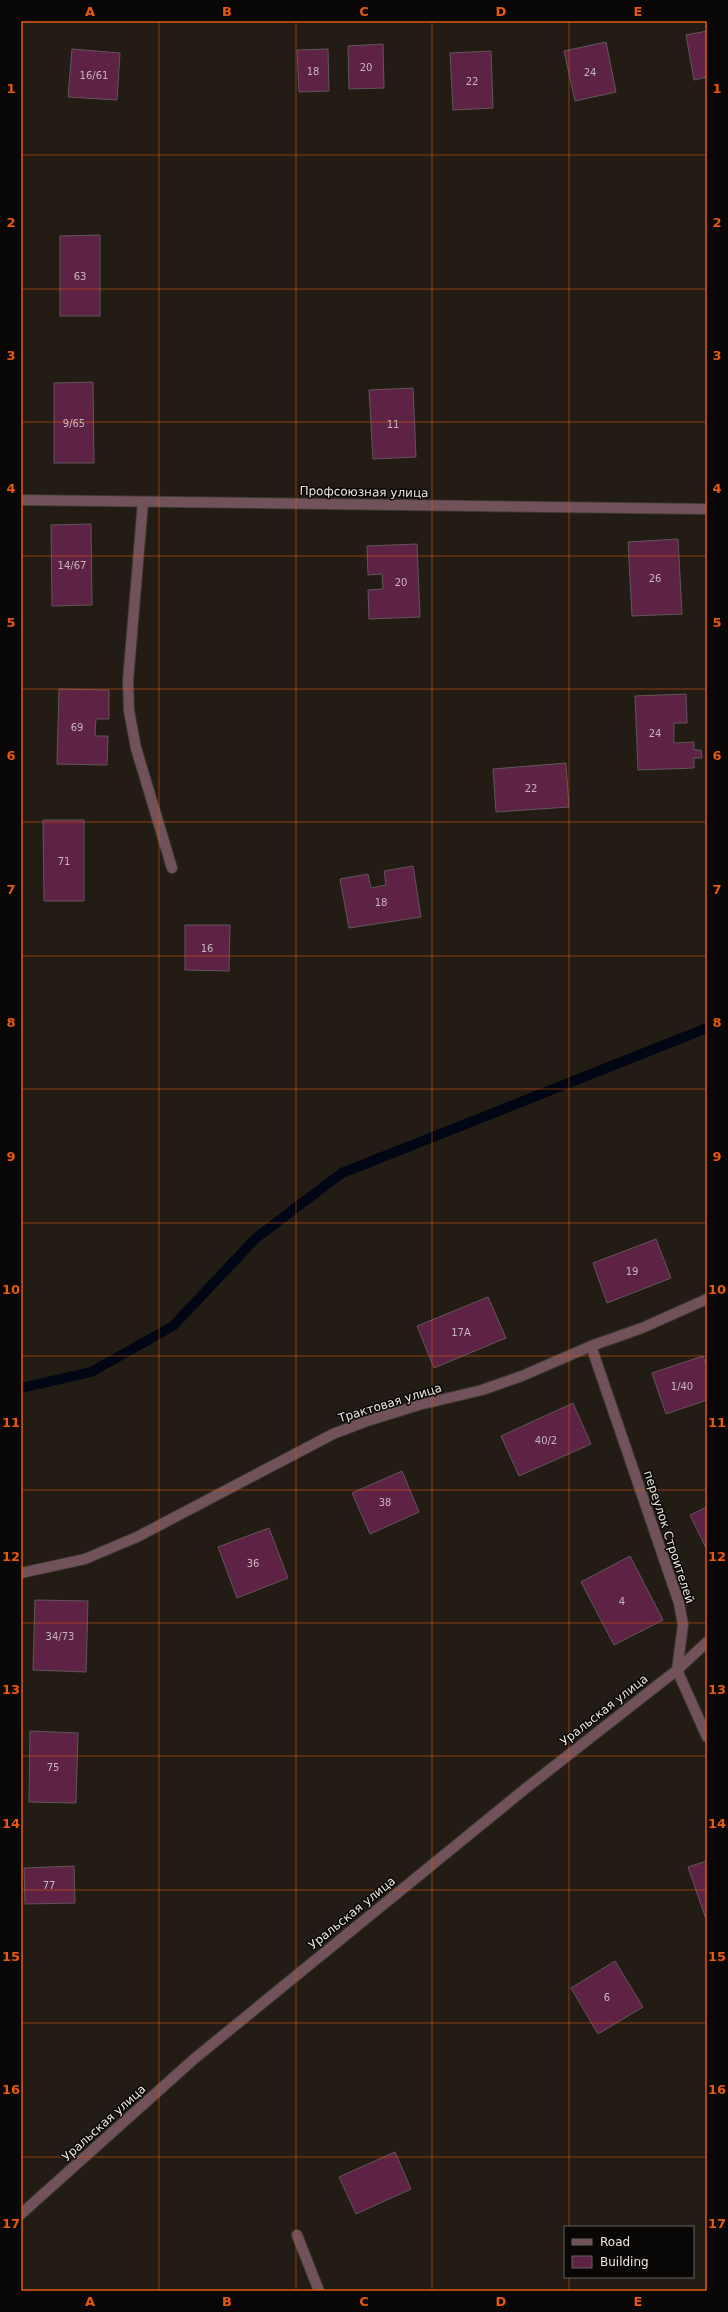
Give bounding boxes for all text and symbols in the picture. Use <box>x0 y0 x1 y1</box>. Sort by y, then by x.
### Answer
text: A <box>85 4 95 19</box>
text: B <box>222 4 232 19</box>
text: C <box>359 4 369 19</box>
text: D <box>496 4 507 19</box>
text: E <box>634 4 642 19</box>
house number: 20 <box>360 62 372 73</box>
house number: 18 <box>307 66 319 77</box>
house number: 24 <box>584 67 596 78</box>
house number: 16/61 <box>80 70 108 81</box>
house number: 22 <box>466 76 478 87</box>
text: 1 <box>6 81 16 96</box>
text: 1 <box>712 81 722 96</box>
text: 2 <box>6 215 16 230</box>
text: 2 <box>712 215 722 230</box>
house number: 63 <box>74 271 86 282</box>
text: 3 <box>6 348 16 363</box>
text: 3 <box>712 348 722 363</box>
house number: 9/65 <box>63 418 85 429</box>
house number: 11 <box>387 419 399 430</box>
text: 4 <box>6 481 16 496</box>
text: 4 <box>712 481 722 496</box>
street label: Профсоюзная улица <box>299 484 429 500</box>
house number: 14/67 <box>58 560 86 571</box>
house number: 26 <box>649 573 661 584</box>
house number: 20 <box>395 577 407 588</box>
text: 5 <box>6 615 16 630</box>
text: 5 <box>712 615 722 630</box>
house number: 69 <box>71 722 83 733</box>
house number: 24 <box>649 728 661 739</box>
text: 6 <box>6 748 16 763</box>
text: 6 <box>712 748 722 763</box>
house number: 22 <box>525 783 537 794</box>
house number: 71 <box>58 856 70 867</box>
text: 7 <box>6 882 16 897</box>
text: 7 <box>712 882 722 897</box>
house number: 18 <box>375 897 387 908</box>
house number: 16 <box>201 943 213 954</box>
text: 8 <box>6 1015 16 1030</box>
text: 8 <box>712 1015 722 1030</box>
text: 9 <box>6 1149 16 1164</box>
text: 9 <box>712 1149 722 1164</box>
house number: 19 <box>626 1266 638 1277</box>
text: 10 <box>2 1282 20 1297</box>
text: 10 <box>708 1282 726 1297</box>
house number: 17А <box>451 1327 471 1338</box>
street label: Трактовая улица <box>336 1381 443 1426</box>
house number: 1/40 <box>671 1381 693 1392</box>
text: 11 <box>2 1415 20 1430</box>
text: 11 <box>708 1415 726 1430</box>
house number: 40/2 <box>535 1435 557 1446</box>
street label: переулок Строителей <box>641 1469 697 1605</box>
house number: 38 <box>379 1497 391 1508</box>
text: 12 <box>2 1549 20 1564</box>
text: 12 <box>708 1549 726 1564</box>
house number: 36 <box>247 1558 259 1569</box>
house number: 4 <box>619 1596 625 1607</box>
house number: 34/73 <box>46 1631 74 1642</box>
street label: Уральская улица <box>557 1671 651 1749</box>
text: 13 <box>2 1682 20 1697</box>
text: 13 <box>708 1682 726 1697</box>
house number: 75 <box>47 1762 59 1773</box>
text: 14 <box>2 1816 20 1831</box>
text: 14 <box>708 1816 726 1831</box>
street label: Уральская улица <box>306 1874 398 1952</box>
house number: 77 <box>43 1880 55 1891</box>
text: 15 <box>2 1949 20 1964</box>
text: 15 <box>708 1949 726 1964</box>
house number: 6 <box>604 1992 610 2003</box>
text: 16 <box>2 2082 20 2097</box>
street label: Уральская улица <box>59 2082 149 2164</box>
text: 16 <box>708 2082 726 2097</box>
text: 17 <box>2 2216 20 2231</box>
text: 17 <box>708 2216 726 2231</box>
legend <box>564 2226 694 2278</box>
text: Road <box>600 2235 630 2249</box>
text: Building <box>600 2255 649 2269</box>
text: A <box>85 2294 95 2309</box>
text: B <box>222 2294 232 2309</box>
text: C <box>359 2294 369 2309</box>
text: D <box>496 2294 507 2309</box>
text: E <box>634 2294 642 2309</box>

